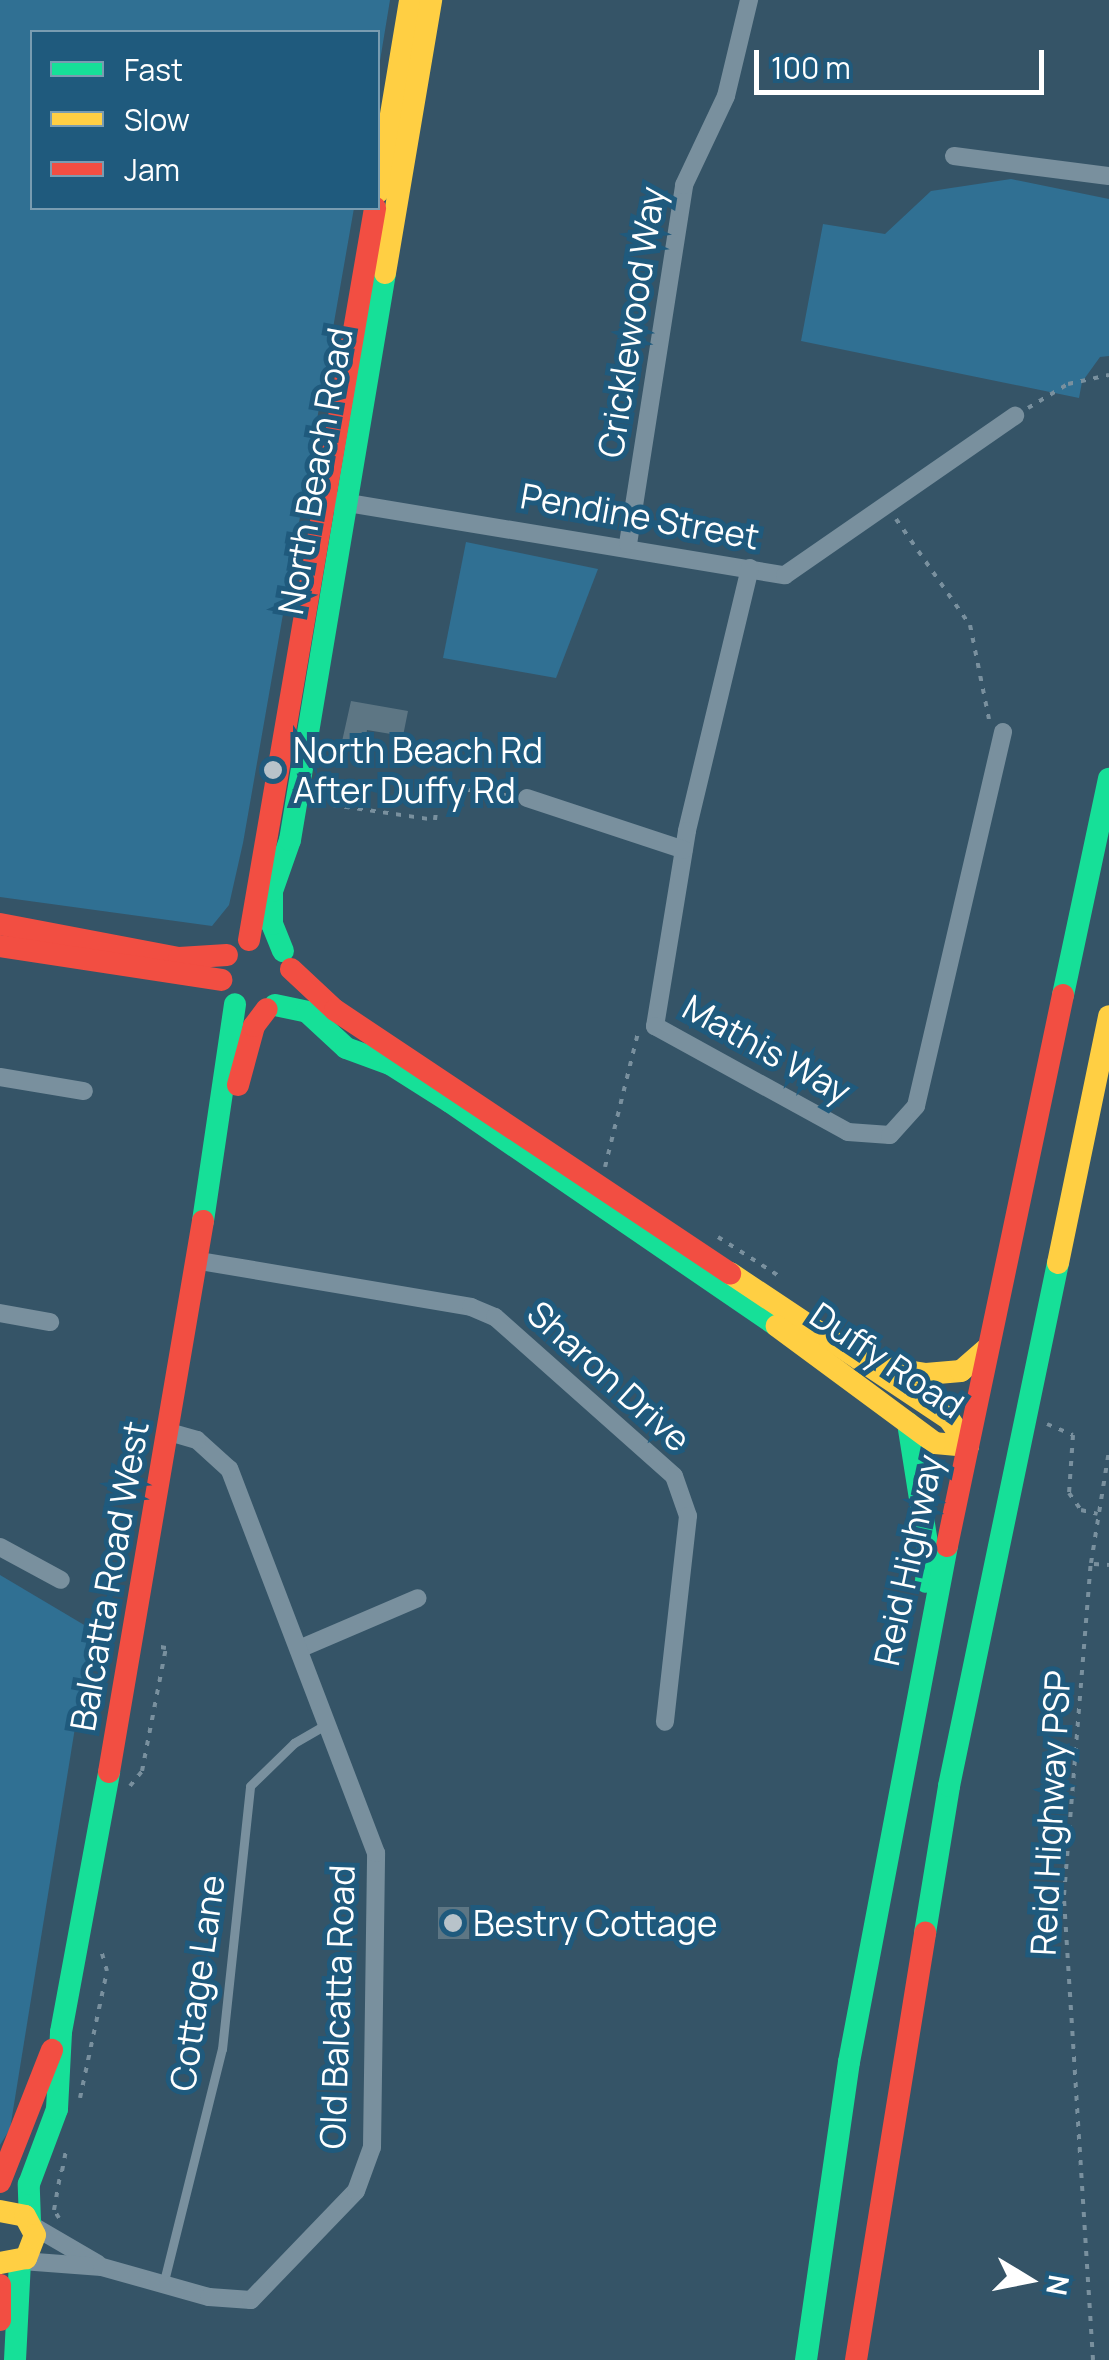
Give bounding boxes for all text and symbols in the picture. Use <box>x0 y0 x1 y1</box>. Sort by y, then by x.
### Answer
legend <box>30 30 380 210</box>
scale bar <box>759 30 1049 92</box>
text: 100 m <box>771 47 851 88</box>
text: Fast <box>124 49 183 90</box>
text: Slow <box>124 99 190 140</box>
text: Jam <box>124 149 180 190</box>
street label: Cricklewood Way <box>589 183 673 461</box>
street label: North Beach Road <box>269 324 361 618</box>
street label: Pendine Street <box>517 474 763 558</box>
place label: North Beach Rd After Duffy Rd <box>293 729 543 811</box>
marker: North Beach Rd After Duffy Rd <box>262 759 284 781</box>
street label: Mathis Way <box>676 986 858 1112</box>
street label: Sharon Drive <box>519 1292 699 1460</box>
street label: Duffy Road <box>802 1293 972 1427</box>
street label: Balcatta Road West <box>61 1418 157 1734</box>
street label: Reid Highway <box>865 1451 951 1669</box>
street label: Reid Highway PSP <box>1022 1669 1078 1957</box>
street label: Old Balcatta Road <box>311 1864 363 2150</box>
street label: Cottage Lane <box>161 1872 233 2094</box>
place label: Bestry Cottage <box>473 1902 717 1944</box>
marker: Bestry Cottage <box>442 1912 464 1934</box>
north arrow <box>979 2230 1079 2330</box>
text: N <box>1038 2272 1079 2298</box>

